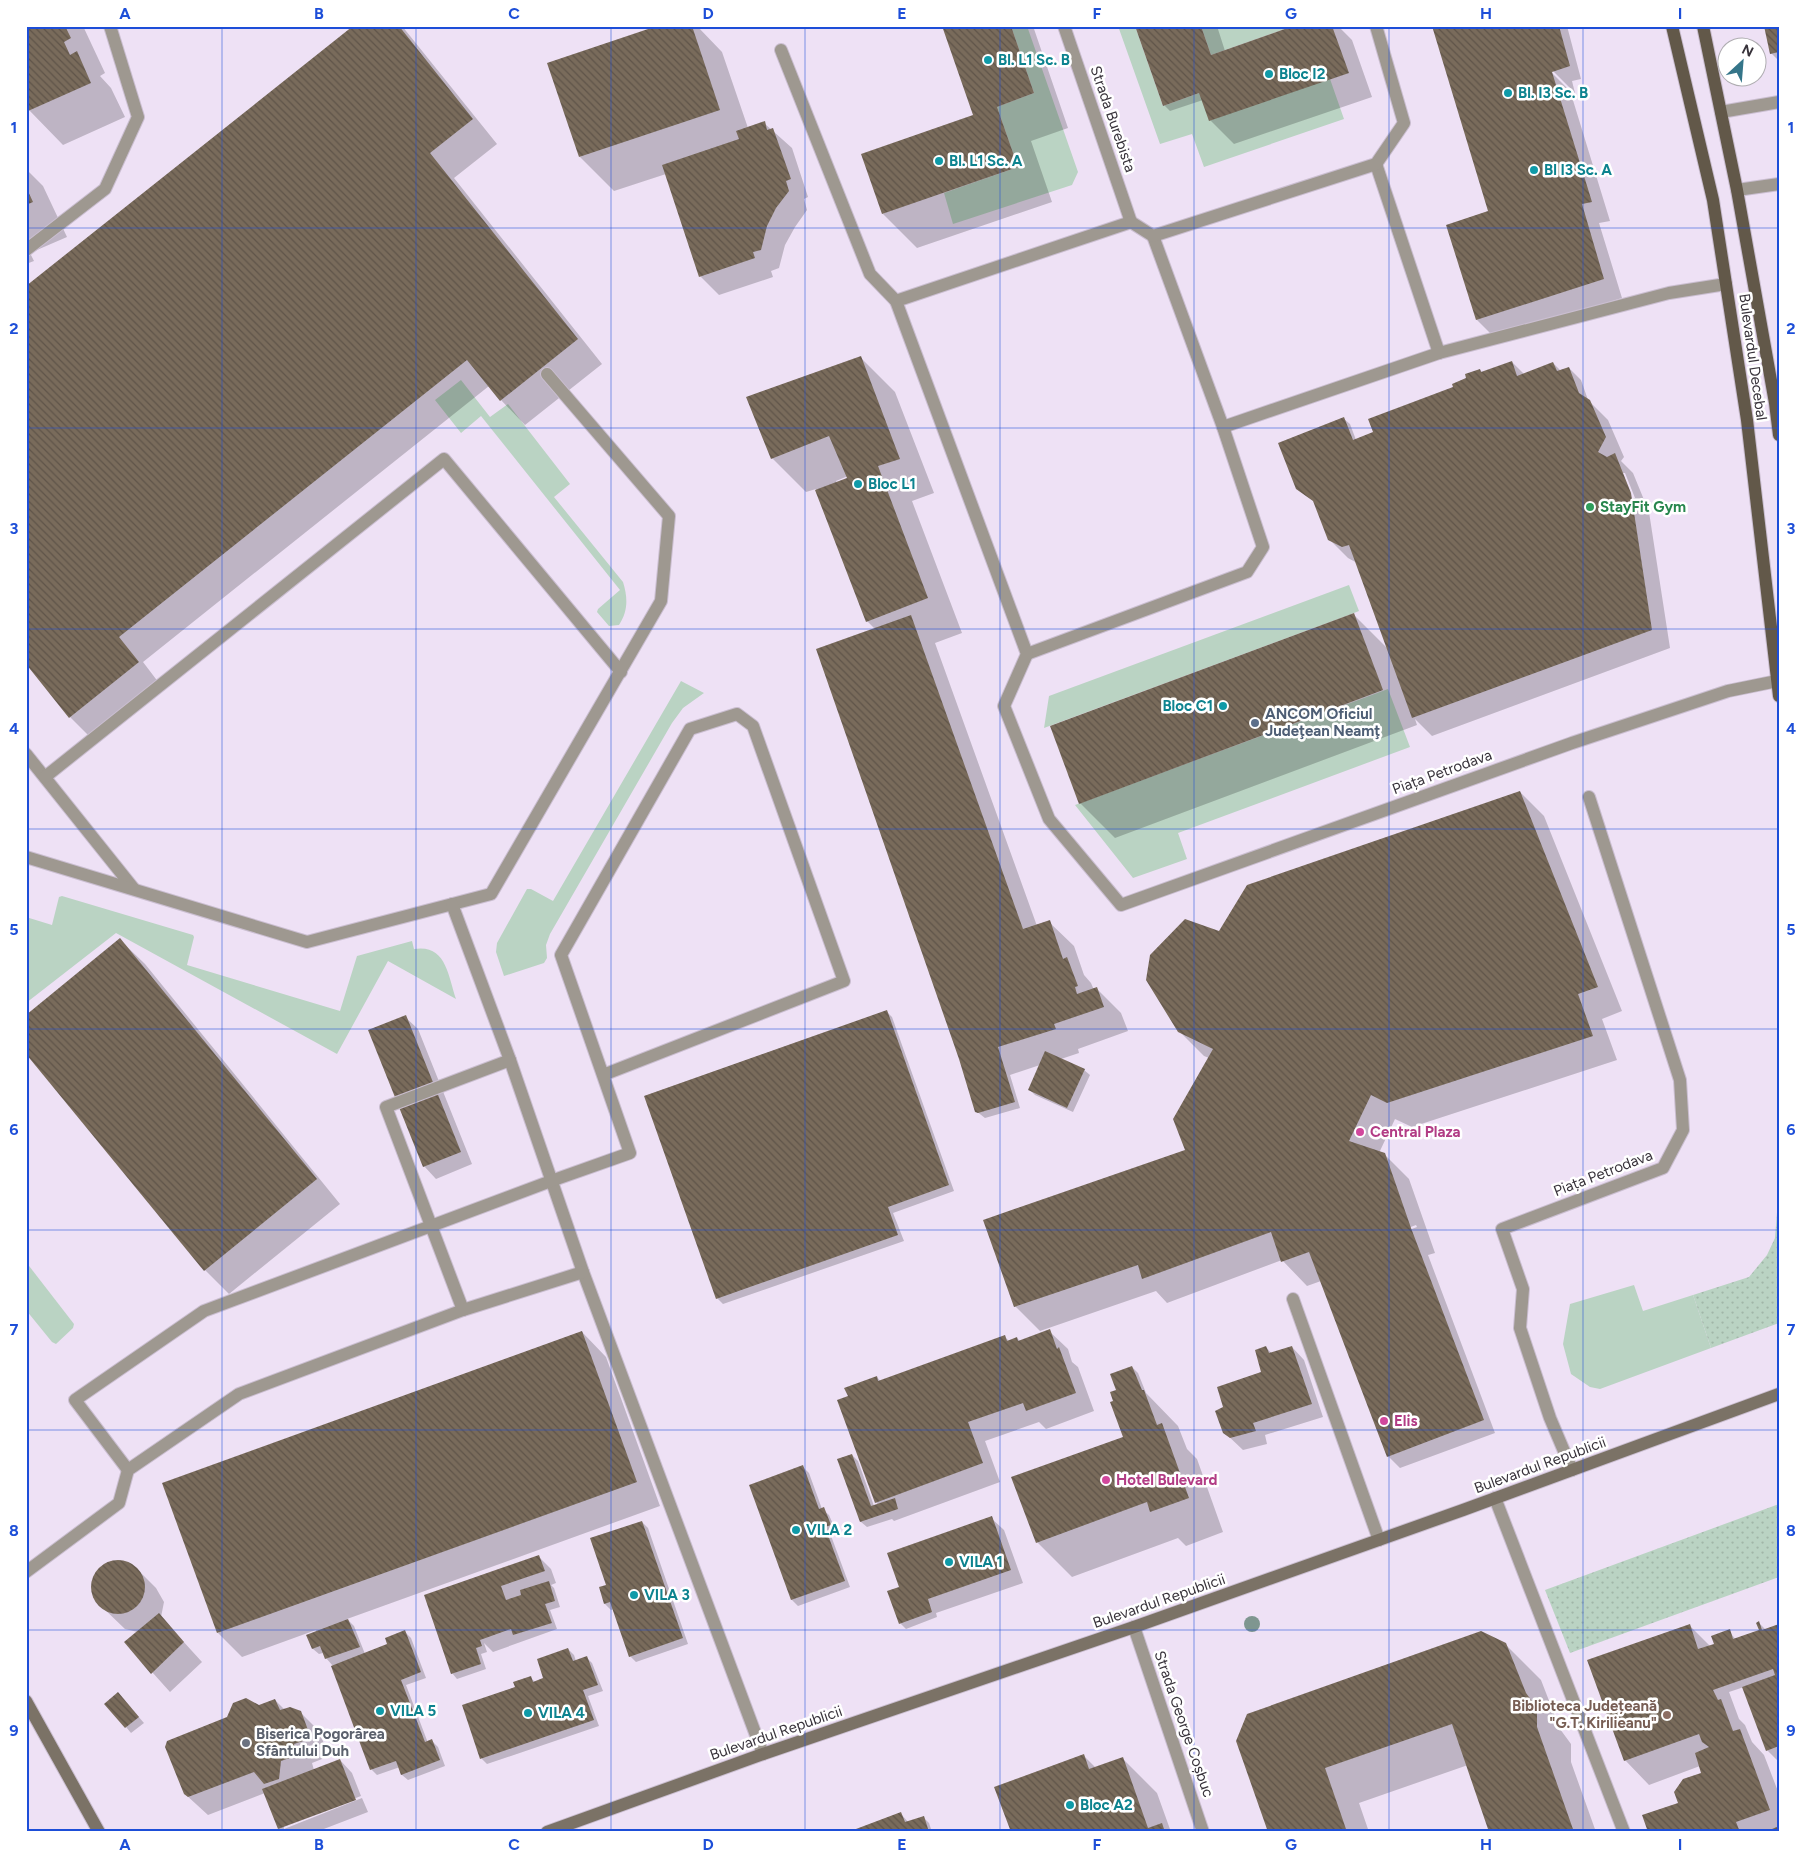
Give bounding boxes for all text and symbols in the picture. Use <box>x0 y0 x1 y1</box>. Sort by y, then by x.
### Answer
text: A <box>119 4 131 23</box>
text: B <box>314 4 324 23</box>
text: C <box>508 4 520 23</box>
text: D <box>702 4 714 23</box>
text: E <box>897 4 907 23</box>
text: F <box>1093 4 1102 23</box>
text: G <box>1285 4 1297 23</box>
text: H <box>1480 4 1492 23</box>
text: I <box>1678 4 1682 23</box>
north arrow <box>1718 38 1768 88</box>
text: N <box>1739 41 1756 61</box>
place label: Bl. L1 Sc. B <box>998 51 1070 69</box>
marker: Bl. L1 Sc. B <box>982 54 994 66</box>
street label: Strada Burebista <box>1086 64 1140 174</box>
place label: Bloc I2 <box>1279 65 1326 83</box>
marker: Bloc I2 <box>1263 68 1275 80</box>
place label: Bl. I3 Sc. B <box>1518 84 1588 102</box>
marker: Bl. I3 Sc. B <box>1502 87 1514 99</box>
text: 1 <box>11 118 17 137</box>
text: 1 <box>1788 118 1794 137</box>
place label: Bl. L1 Sc. A <box>949 152 1023 170</box>
marker: Bl. L1 Sc. A <box>933 155 945 167</box>
place label: Bl I3 Sc. A <box>1544 161 1612 179</box>
marker: Bl I3 Sc. A <box>1528 164 1540 176</box>
street label: Bulevardul Decebal <box>1735 292 1771 422</box>
text: 2 <box>9 319 19 338</box>
text: 2 <box>1786 319 1796 338</box>
place label: Bloc L1 <box>868 475 916 493</box>
marker: Bloc L1 <box>852 478 864 490</box>
place label: StayFit Gym <box>1600 498 1686 516</box>
marker: StayFit Gym <box>1584 501 1596 513</box>
text: 3 <box>10 519 19 538</box>
text: 3 <box>1787 519 1796 538</box>
place label: Bloc C1 <box>1162 697 1213 715</box>
marker: Bloc C1 <box>1217 700 1229 712</box>
place label: ANCOM Oficiul Judeţean Neamţ <box>1265 705 1380 740</box>
marker: ANCOM Oficiul Judeţean Neamţ <box>1249 717 1261 729</box>
text: 4 <box>9 719 19 738</box>
text: 4 <box>1786 719 1796 738</box>
street label: Piața Petrodava <box>1390 746 1494 798</box>
text: 5 <box>9 920 19 939</box>
text: 5 <box>1786 920 1796 939</box>
text: 6 <box>9 1120 19 1139</box>
text: 6 <box>1786 1120 1796 1139</box>
place label: Central Plaza <box>1370 1123 1461 1141</box>
marker: Central Plaza <box>1354 1126 1366 1138</box>
street label: Piața Petrodava <box>1551 1146 1655 1200</box>
text: 7 <box>10 1320 19 1339</box>
text: 7 <box>1787 1320 1796 1339</box>
place label: Elis <box>1394 1412 1417 1430</box>
marker: Elis <box>1378 1415 1390 1427</box>
street label: Bulevardul Republicii <box>1472 1433 1608 1497</box>
place label: Hotel Bulevard <box>1116 1471 1218 1489</box>
marker: Hotel Bulevard <box>1100 1474 1112 1486</box>
text: 8 <box>9 1521 19 1540</box>
place label: VILA 2 <box>806 1521 853 1539</box>
text: 8 <box>1786 1521 1796 1540</box>
marker: VILA 2 <box>790 1524 802 1536</box>
place label: VILA 1 <box>959 1553 1003 1571</box>
marker: VILA 1 <box>943 1556 955 1568</box>
street label: Bulevardul Republicii <box>1090 1570 1228 1632</box>
place label: VILA 3 <box>644 1586 690 1604</box>
marker: VILA 3 <box>628 1589 640 1601</box>
street label: Strada George Coșbuc <box>1150 1648 1218 1800</box>
place label: Biblioteca Județeană "G.T. Kirilieanu" <box>1512 1697 1657 1732</box>
place label: VILA 5 <box>390 1702 437 1720</box>
street label: Bulevardul Republicii <box>707 1702 845 1764</box>
place label: VILA 4 <box>538 1704 586 1722</box>
marker: VILA 5 <box>374 1705 386 1717</box>
marker: VILA 4 <box>522 1707 534 1719</box>
marker: Biblioteca Județeană "G.T. Kirilieanu" <box>1661 1709 1673 1721</box>
text: 9 <box>9 1721 19 1740</box>
text: 9 <box>1786 1721 1796 1740</box>
place label: Biserica Pogorârea Sfântului Duh <box>256 1725 385 1760</box>
marker: Biserica Pogorârea Sfântului Duh <box>240 1737 252 1749</box>
place label: Bloc A2 <box>1080 1796 1133 1814</box>
marker: Bloc A2 <box>1064 1799 1076 1811</box>
text: A <box>119 1835 131 1854</box>
text: B <box>314 1835 324 1854</box>
text: C <box>508 1835 520 1854</box>
text: D <box>702 1835 714 1854</box>
text: E <box>897 1835 907 1854</box>
text: F <box>1093 1835 1102 1854</box>
text: G <box>1285 1835 1297 1854</box>
text: H <box>1480 1835 1492 1854</box>
text: I <box>1678 1835 1682 1854</box>

